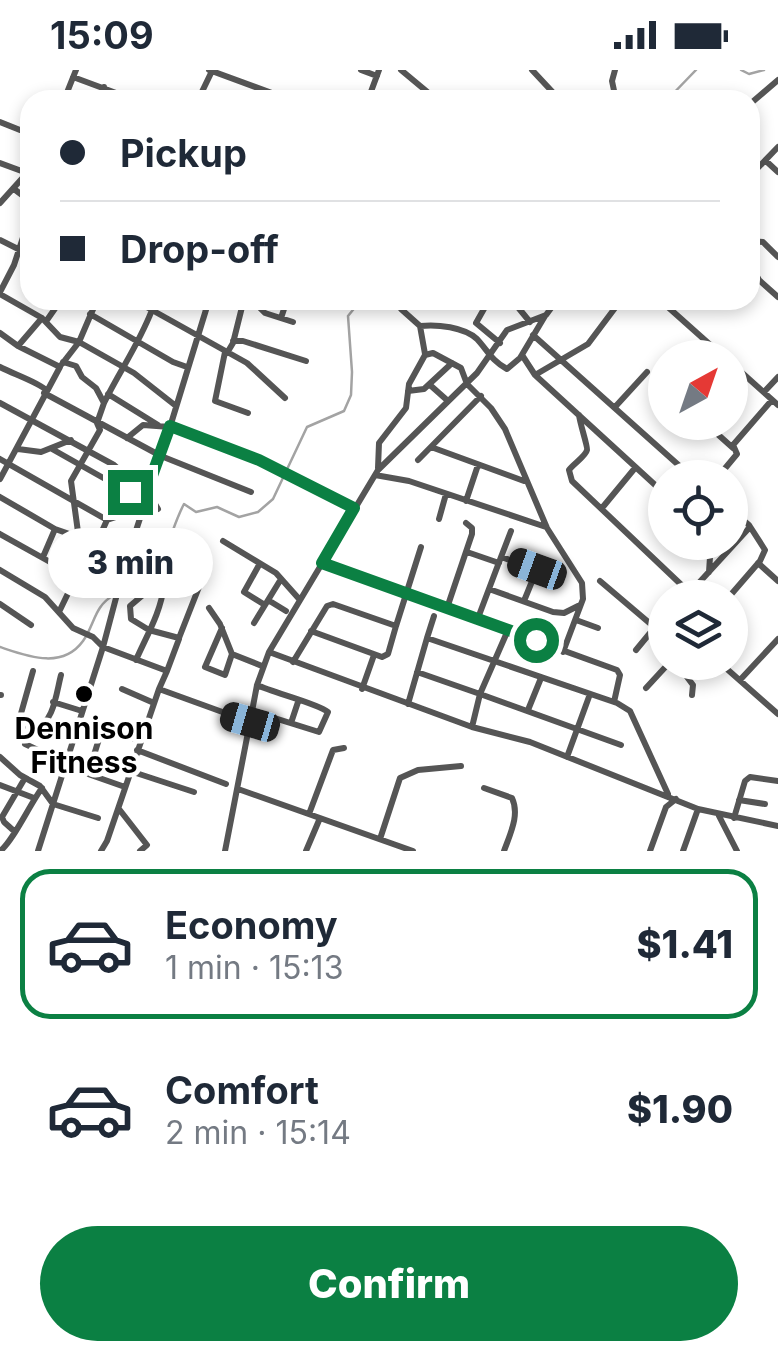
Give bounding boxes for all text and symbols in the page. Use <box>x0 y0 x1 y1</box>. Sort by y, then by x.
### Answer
text: 15:09 <box>50 12 154 58</box>
text: Pickup <box>120 130 247 176</box>
text: Drop-off <box>120 226 279 272</box>
north arrow <box>648 340 748 440</box>
map controls <box>648 340 748 680</box>
button: locate <box>648 460 748 560</box>
route end <box>108 470 153 515</box>
callout: 3 min <box>48 527 212 597</box>
text: 3 min <box>87 543 174 582</box>
car <box>504 545 570 593</box>
button: layers <box>648 580 748 680</box>
route start <box>514 618 559 663</box>
marker: Dennison Fitness <box>73 683 95 705</box>
car <box>217 699 283 745</box>
place label: Dennison Fitness <box>15 710 153 780</box>
icon: car <box>45 899 135 989</box>
text: Economy <box>165 902 338 948</box>
text: $1.41 <box>637 921 733 967</box>
text: 1 min · 15:13 <box>165 948 343 987</box>
icon: car <box>45 1064 135 1154</box>
text: Comfort <box>165 1067 319 1113</box>
text: $1.90 <box>627 1086 733 1132</box>
text: 2 min · 15:14 <box>165 1113 351 1152</box>
button: Confirm <box>40 1226 738 1341</box>

